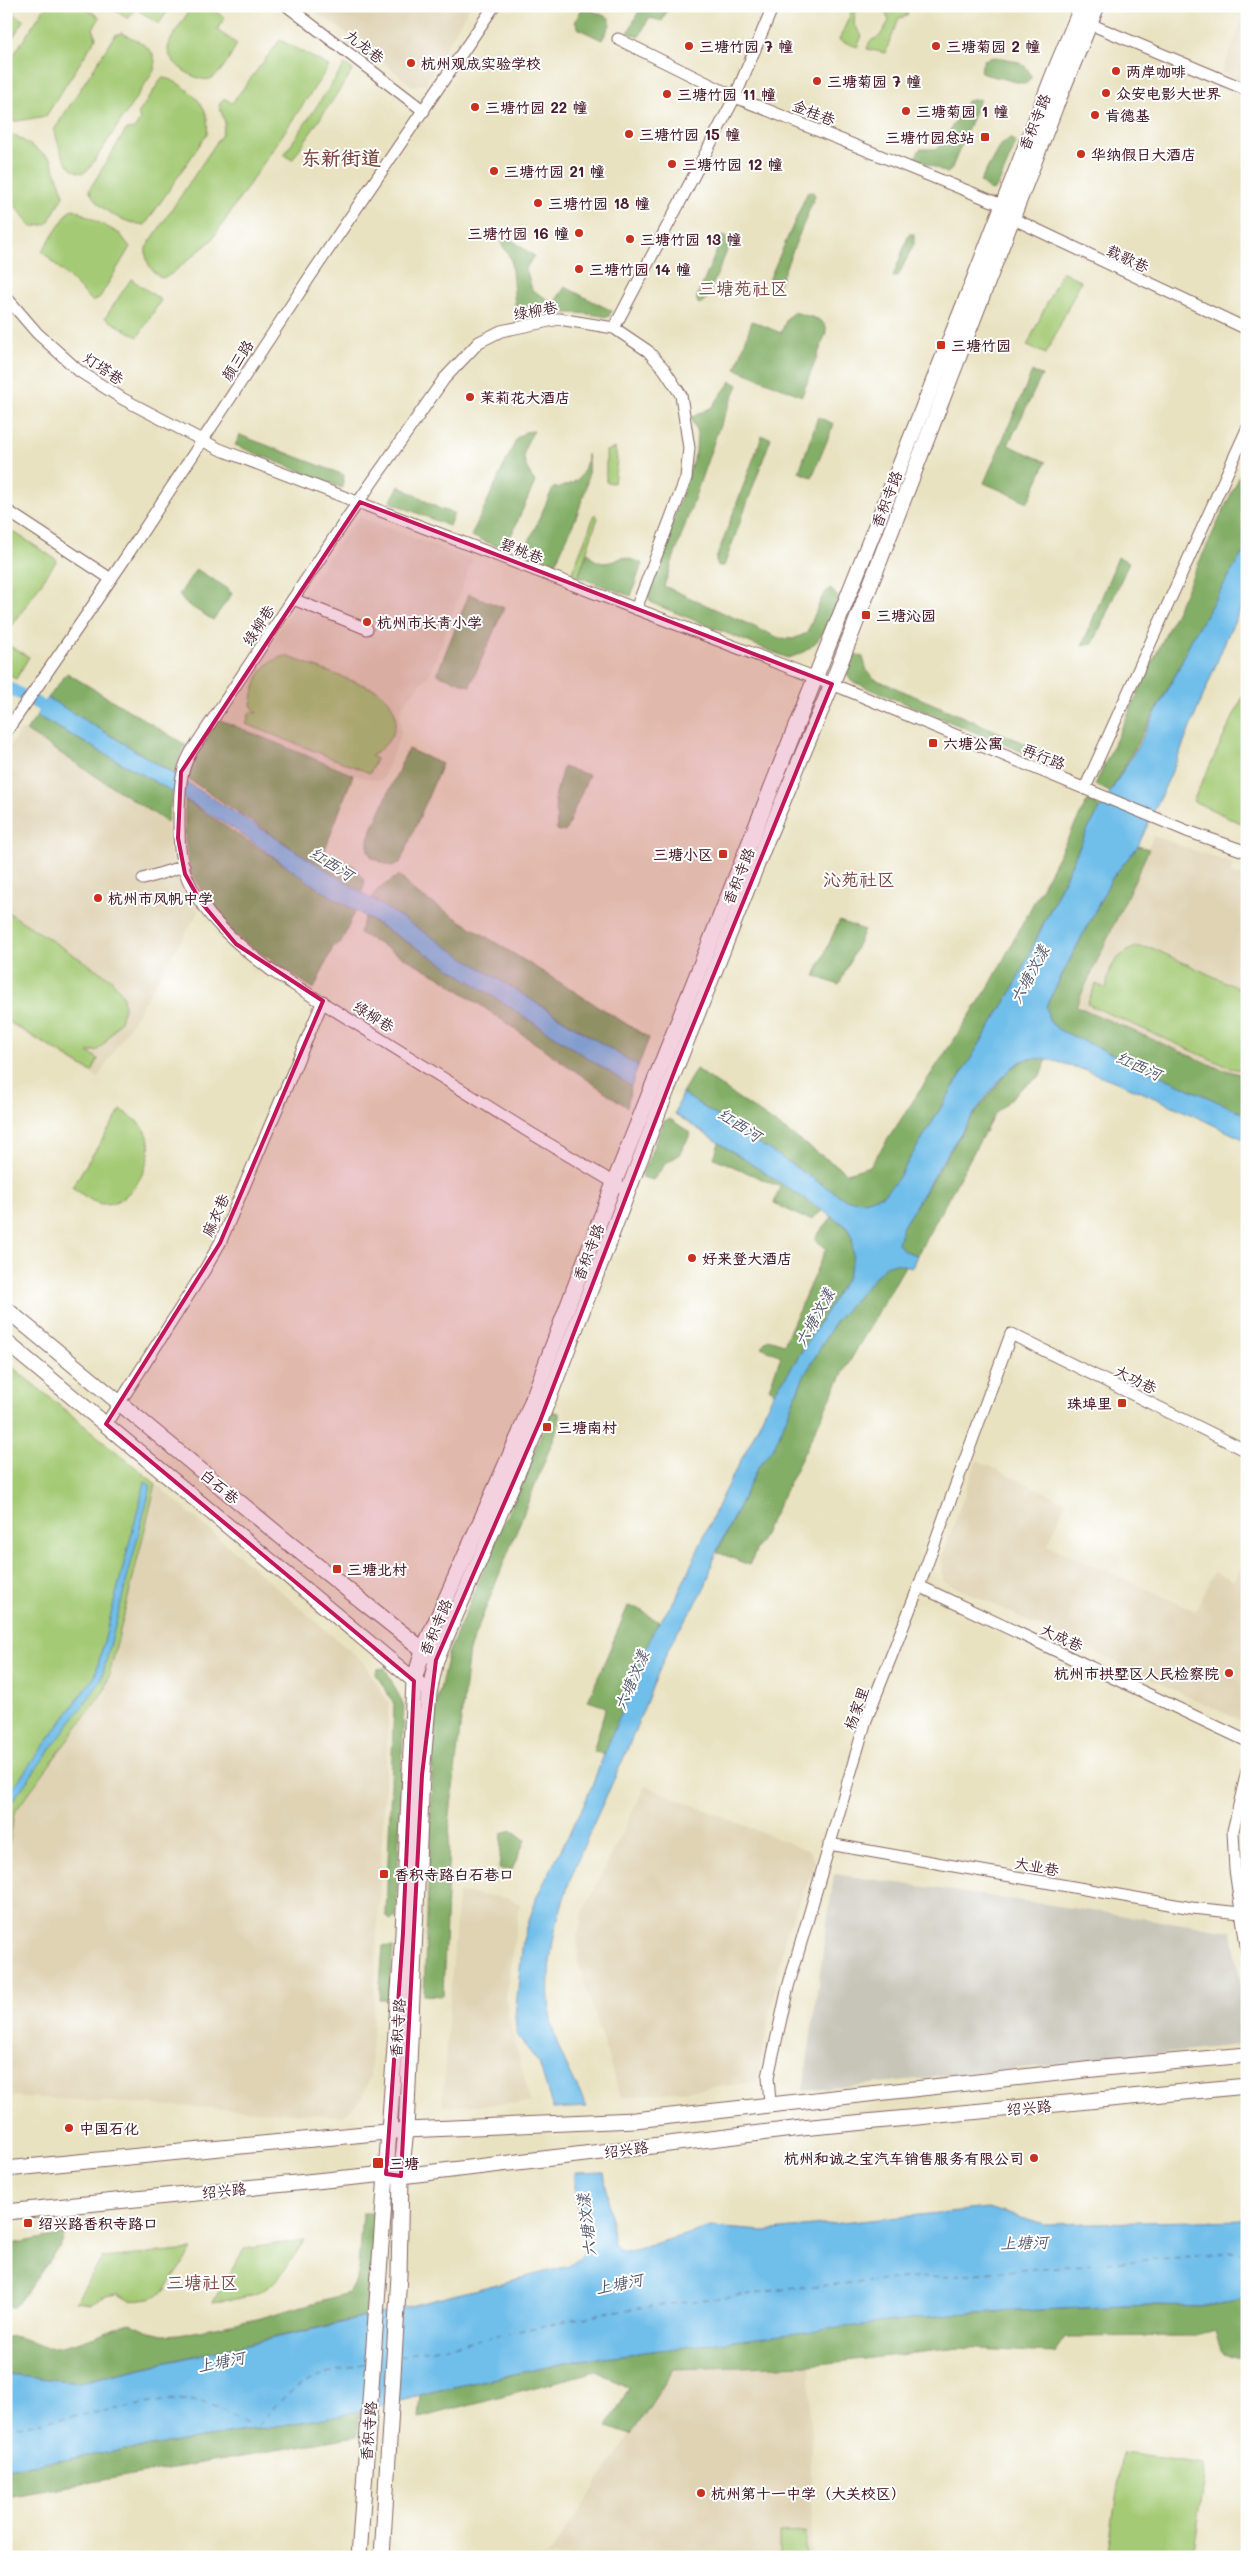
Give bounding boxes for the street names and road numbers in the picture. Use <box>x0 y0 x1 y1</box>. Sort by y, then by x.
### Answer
street label: 九龙巷 <box>341 24 389 68</box>
street label: 香积寺路 <box>1013 90 1055 154</box>
street label: 金桂巷 <box>789 94 839 130</box>
street label: 载歌巷 <box>1103 239 1153 277</box>
street label: 绿柳巷 <box>511 296 559 324</box>
street label: 颜三路 <box>216 336 258 384</box>
street label: 灯塔巷 <box>80 347 128 389</box>
street label: 香积寺路 <box>866 467 906 531</box>
street label: 碧桃巷 <box>497 532 547 568</box>
street label: 绿柳巷 <box>237 601 279 649</box>
street label: 再行路 <box>1019 738 1069 774</box>
street label: 香积寺路 <box>717 844 759 908</box>
street label: 绿柳巷 <box>350 996 398 1036</box>
street label: 麻衣巷 <box>197 1190 233 1240</box>
street label: 香积寺路 <box>568 1220 608 1284</box>
street label: 大功巷 <box>1111 1360 1161 1398</box>
street label: 白石巷 <box>196 1464 244 1508</box>
street label: 香积寺路 <box>414 1595 456 1659</box>
street label: 大成巷 <box>1037 1618 1087 1656</box>
street label: 杨家里 <box>839 1683 873 1733</box>
street label: 大业巷 <box>1013 1852 1061 1880</box>
street label: 香积寺路 <box>385 1997 409 2059</box>
street label: 绍兴路 <box>1006 2095 1052 2119</box>
street label: 绍兴路 <box>602 2136 650 2162</box>
street label: 绍兴路 <box>201 2178 247 2202</box>
street label: 香积寺路 <box>355 2400 381 2462</box>

